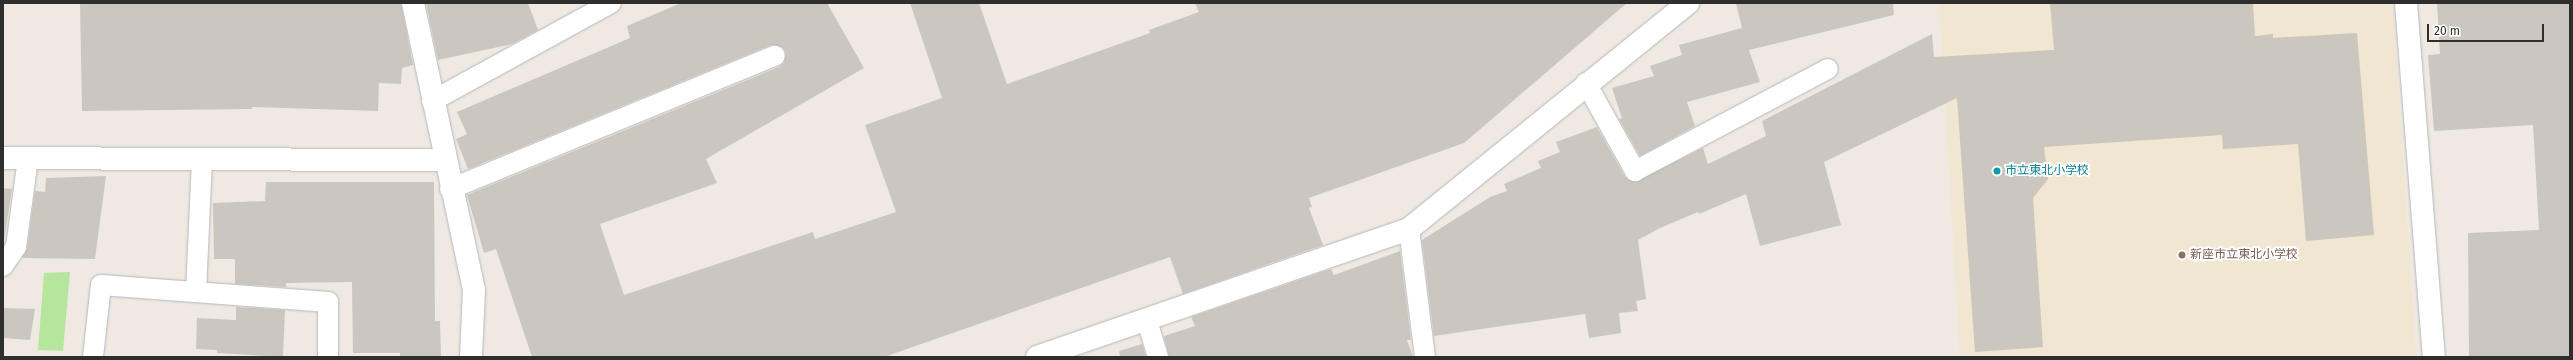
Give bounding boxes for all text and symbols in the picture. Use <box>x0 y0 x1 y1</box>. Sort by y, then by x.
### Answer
scale bar <box>2429 16 2546 42</box>
text: 20 m <box>2434 24 2460 38</box>
place label: 市立東北小学校 <box>2005 164 2089 178</box>
marker: 市立東北小学校 <box>1992 166 2002 176</box>
place label: 新座市立東北小学校 <box>2190 248 2298 262</box>
marker: 新座市立東北小学校 <box>2177 250 2187 260</box>

